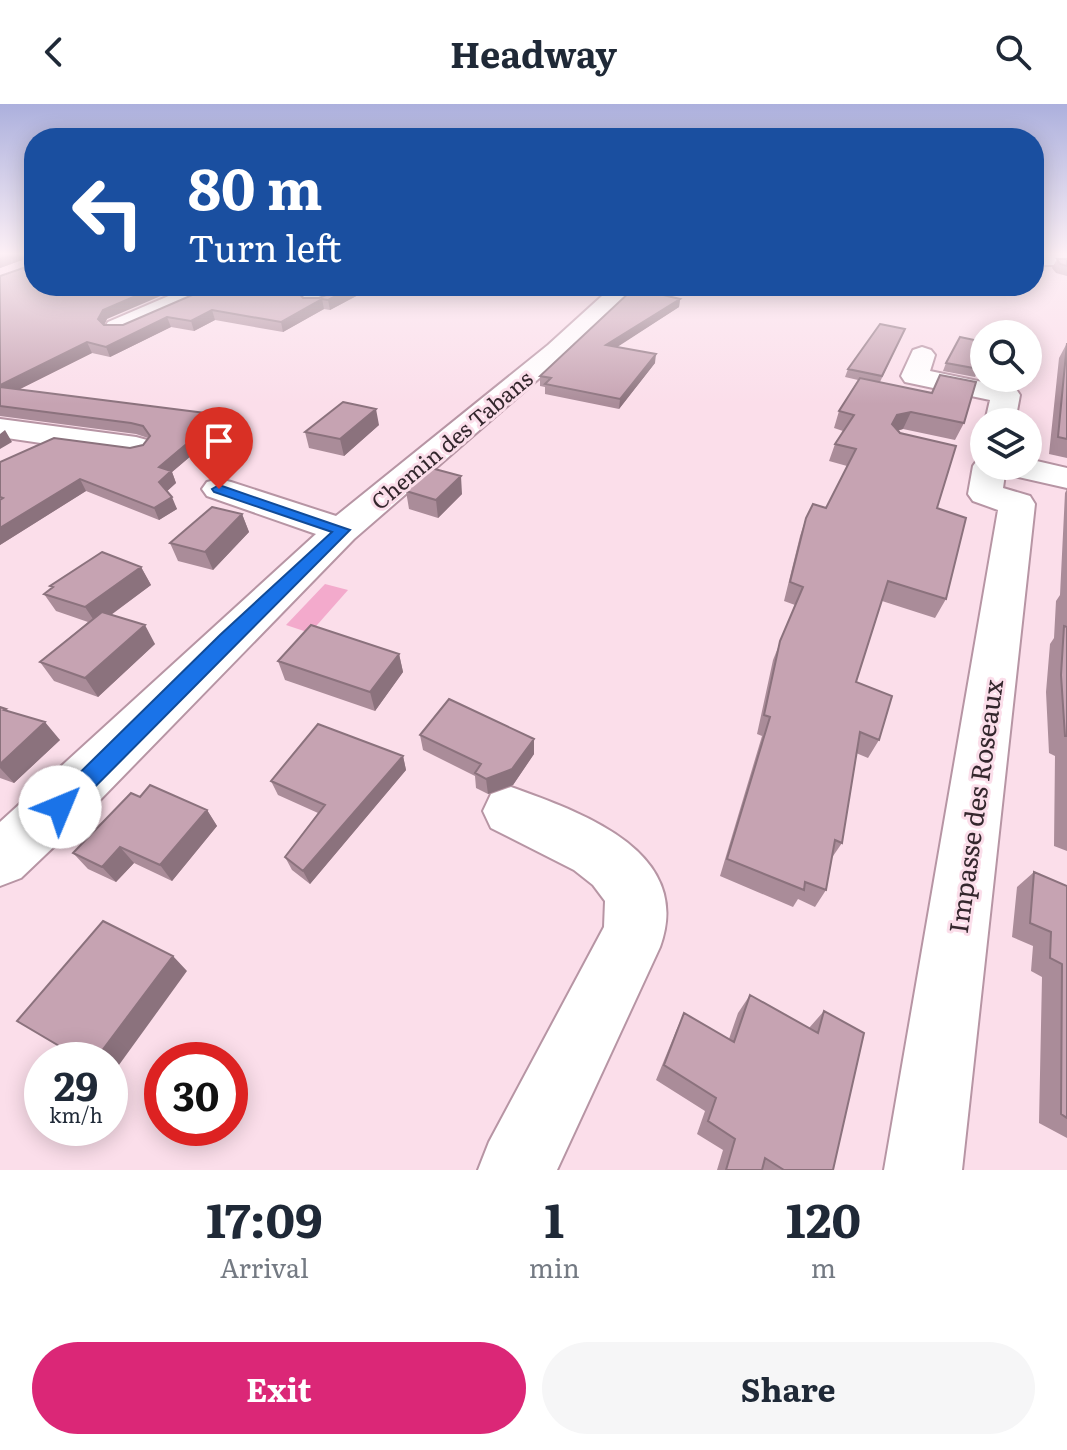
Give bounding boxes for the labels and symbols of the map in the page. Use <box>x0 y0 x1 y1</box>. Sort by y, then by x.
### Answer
street label: Chemin des Tabans <box>363 361 539 517</box>
pin <box>185 407 253 489</box>
street label: Impasse des Roseaux <box>937 676 1011 935</box>
position arrow <box>18 765 102 849</box>
speed limit sign: 30 <box>144 1042 248 1146</box>

